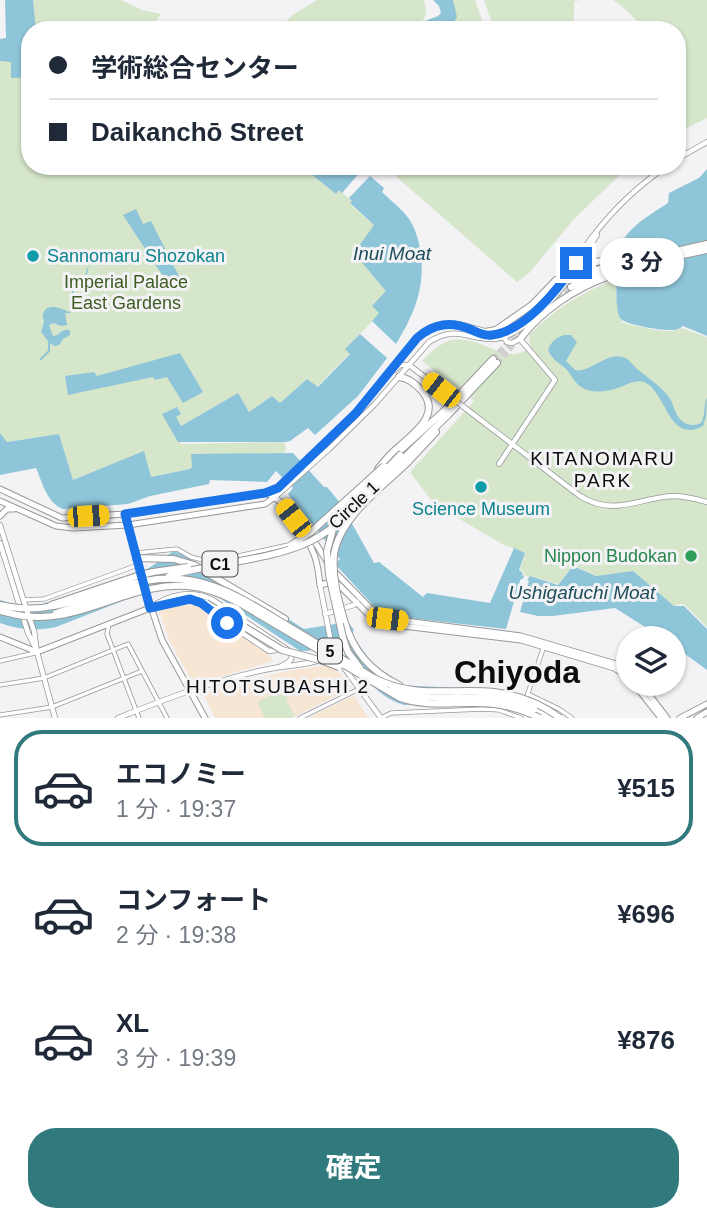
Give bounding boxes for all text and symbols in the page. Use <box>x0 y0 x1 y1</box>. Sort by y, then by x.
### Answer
text: 学術総合センター <box>91 53 299 83</box>
text: Daikanchō Street <box>91 117 303 147</box>
callout: 3 分 <box>600 238 684 288</box>
water label: Inui Moat <box>353 243 432 264</box>
place label: Sannomaru Shozokan <box>47 246 225 266</box>
route end <box>560 247 592 279</box>
marker: Sannomaru Shozokan <box>25 248 41 264</box>
text: 3 分 <box>621 249 663 275</box>
park label: Imperial Palace East Gardens <box>64 272 188 313</box>
car <box>418 369 465 411</box>
district label: KITANOMARU PARK <box>530 448 676 491</box>
street label: Circle 1 <box>325 477 383 533</box>
marker: Science Museum <box>473 479 489 495</box>
car <box>272 495 315 541</box>
place label: Science Museum <box>412 499 550 519</box>
car <box>67 504 110 528</box>
place label: Nippon Budokan <box>544 546 677 566</box>
marker: Nippon Budokan <box>683 548 699 564</box>
road number: C1 <box>202 552 238 576</box>
water label: Ushigafuchi Moat <box>509 582 656 603</box>
car <box>365 606 410 632</box>
route start <box>211 607 243 639</box>
map controls <box>616 626 686 696</box>
button: layers <box>616 626 686 696</box>
road number: 5 <box>318 638 342 664</box>
district label: Chiyoda <box>454 654 580 690</box>
district label: HITOTSUBASHI 2 <box>186 676 370 697</box>
icon: car <box>32 757 95 820</box>
text: エコノミー <box>116 759 246 789</box>
text: ¥515 <box>617 773 675 803</box>
text: 1 分 · 19:37 <box>116 796 236 822</box>
icon: car <box>32 883 95 946</box>
text: コンフォート <box>116 885 271 915</box>
text: ¥696 <box>617 899 675 929</box>
text: 2 分 · 19:38 <box>116 922 236 948</box>
text: XL <box>116 1008 149 1038</box>
icon: car <box>32 1009 95 1072</box>
text: ¥876 <box>617 1025 675 1055</box>
text: 3 分 · 19:39 <box>116 1045 236 1071</box>
button: 確定 <box>28 1128 679 1208</box>

